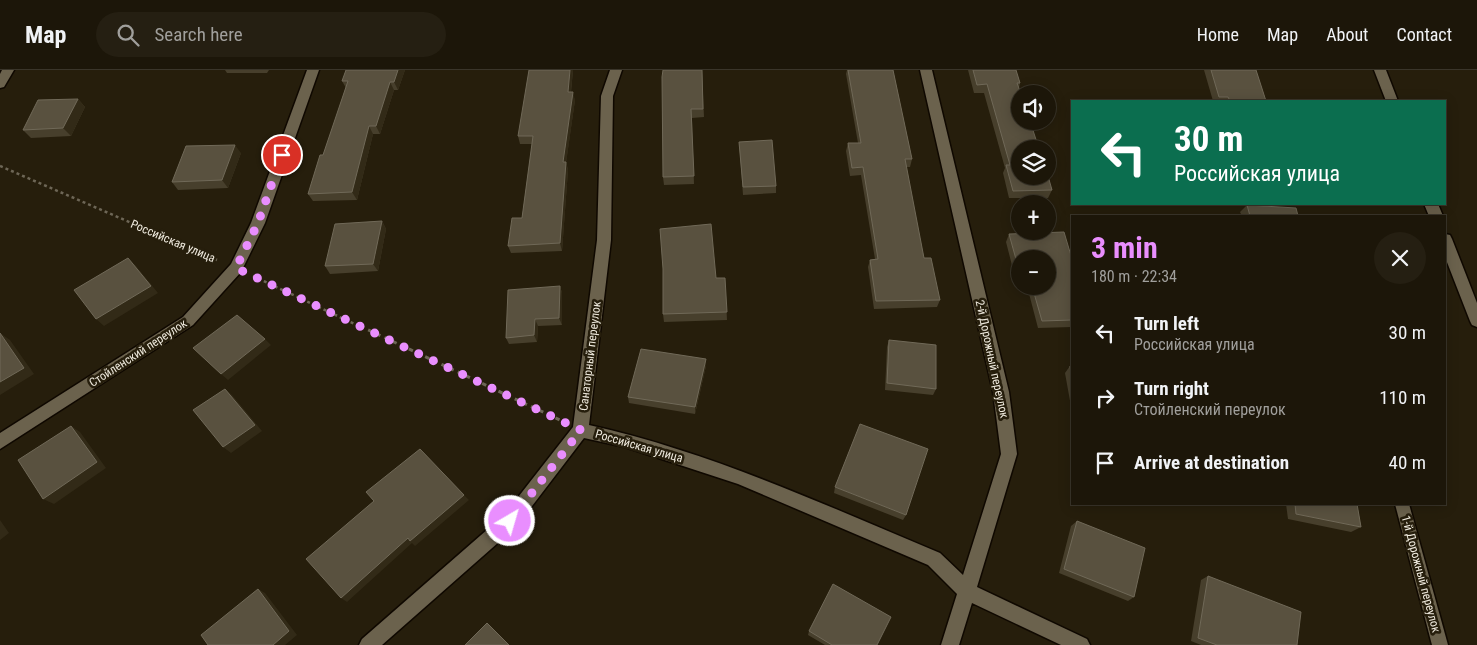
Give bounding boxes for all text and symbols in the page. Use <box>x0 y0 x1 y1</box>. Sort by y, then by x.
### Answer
search box <box>96 12 446 57</box>
text: Map <box>25 21 66 49</box>
icon: search <box>114 21 142 49</box>
text: Search here <box>154 23 243 46</box>
text: Home <box>1197 24 1239 45</box>
text: Map <box>1267 24 1298 45</box>
text: About <box>1326 24 1368 45</box>
text: Contact <box>1396 24 1452 45</box>
map controls <box>1011 85 1056 295</box>
button: sound <box>1011 85 1056 130</box>
text: 30 m <box>1174 119 1243 160</box>
icon: left <box>1091 120 1156 185</box>
pin <box>261 134 303 176</box>
button: layers <box>1011 140 1056 185</box>
icon: arrive <box>268 141 296 169</box>
text: Российская улица <box>1174 161 1340 186</box>
button: + <box>1011 195 1056 240</box>
street label: Российская улица <box>129 217 218 265</box>
text: 3 min <box>1091 230 1158 265</box>
button: close <box>1374 232 1426 284</box>
button: − <box>1011 250 1056 295</box>
text: 180 m · 22:34 <box>1091 267 1177 286</box>
street label: 2-й Дорожный переулок <box>973 299 1011 420</box>
street label: Санаторный переулок <box>576 300 604 412</box>
text: Turn left <box>1134 312 1199 335</box>
street label: Стойленский переулок <box>86 316 190 390</box>
icon: left <box>1091 319 1119 347</box>
text: 30 m <box>1389 321 1426 344</box>
text: Российская улица <box>1134 335 1255 354</box>
text: Turn right <box>1134 377 1209 400</box>
icon: right <box>1091 384 1119 412</box>
text: 110 m <box>1379 386 1426 409</box>
text: Стойленский переулок <box>1134 400 1286 419</box>
street label: Российская улица <box>594 427 685 465</box>
icon: arrive <box>1091 449 1119 477</box>
text: Arrive at destination <box>1134 451 1289 474</box>
text: 40 m <box>1389 451 1426 474</box>
position arrow <box>483 494 535 546</box>
street label: 1-й Дорожный переулок <box>1399 514 1443 634</box>

